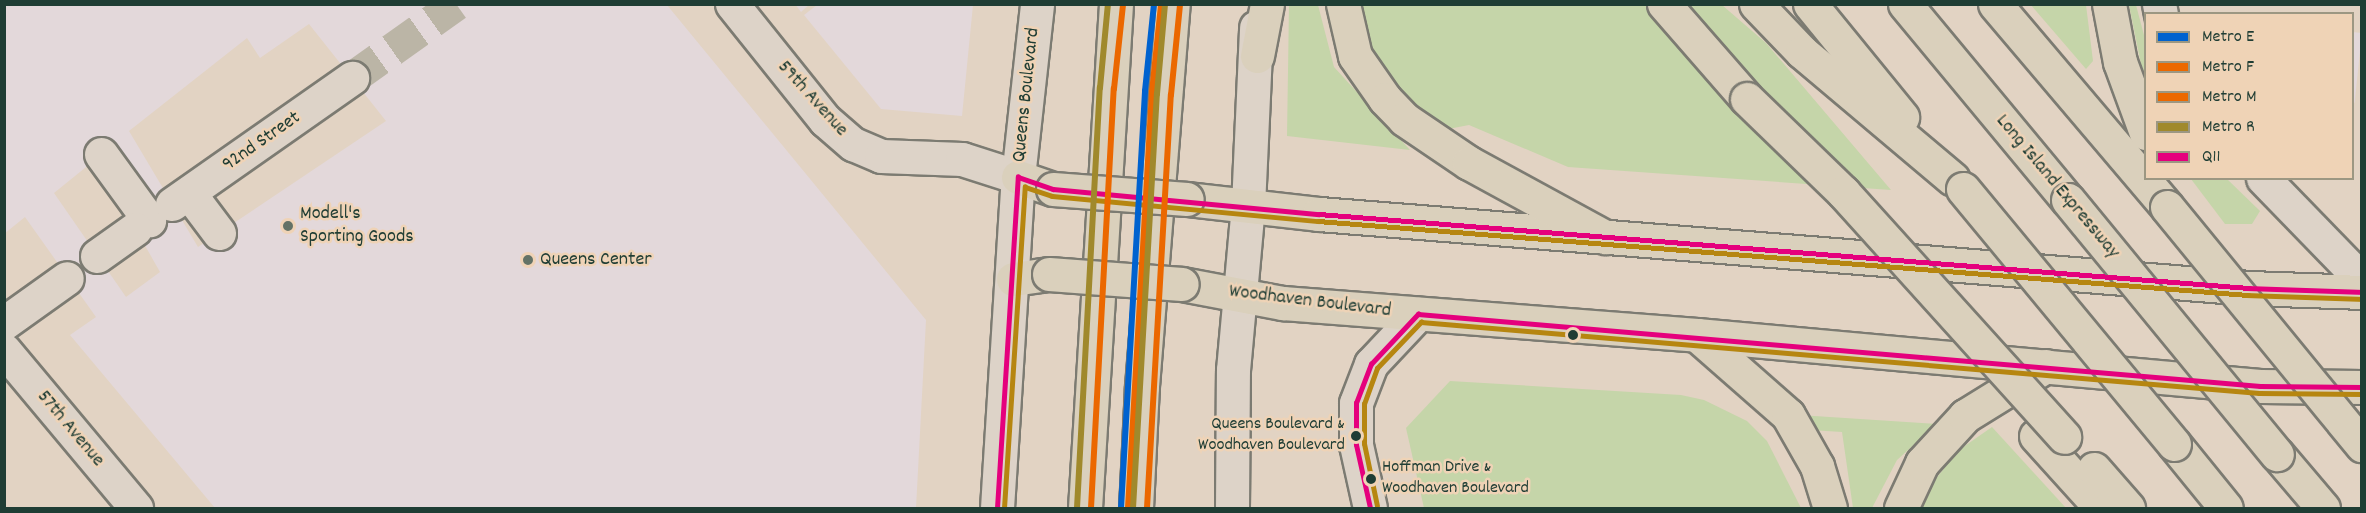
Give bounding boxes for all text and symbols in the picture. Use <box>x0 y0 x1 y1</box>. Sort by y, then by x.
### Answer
legend <box>2144 12 2354 180</box>
text: Metro E <box>2202 25 2254 50</box>
street label: Queens Boulevard <box>1008 27 1046 163</box>
text: Metro F <box>2202 55 2254 80</box>
street label: 59th Avenue <box>772 56 852 142</box>
text: Metro M <box>2202 85 2256 110</box>
street label: 92nd Street <box>218 106 306 178</box>
street label: Long Island Expressway <box>1990 110 2124 264</box>
text: Metro R <box>2202 115 2255 140</box>
text: Q11 <box>2202 145 2220 170</box>
place label: Modell's Sporting Goods <box>300 202 414 249</box>
marker: Modell's Sporting Goods <box>281 219 295 233</box>
place label: Queens Center <box>540 248 652 272</box>
marker: Queens Center <box>521 253 535 267</box>
street label: Woodhaven Boulevard <box>1228 280 1392 324</box>
unlabelled marker <box>1567 329 1579 341</box>
street label: 57th Avenue <box>31 386 109 472</box>
place label: Queens Boulevard & Woodhaven Boulevard <box>1198 415 1345 458</box>
marker: Queens Boulevard & Woodhaven Boulevard <box>1350 430 1362 442</box>
place label: Hoffman Drive & Woodhaven Boulevard <box>1382 458 1529 500</box>
marker: Hoffman Drive & Woodhaven Boulevard <box>1365 473 1377 485</box>

